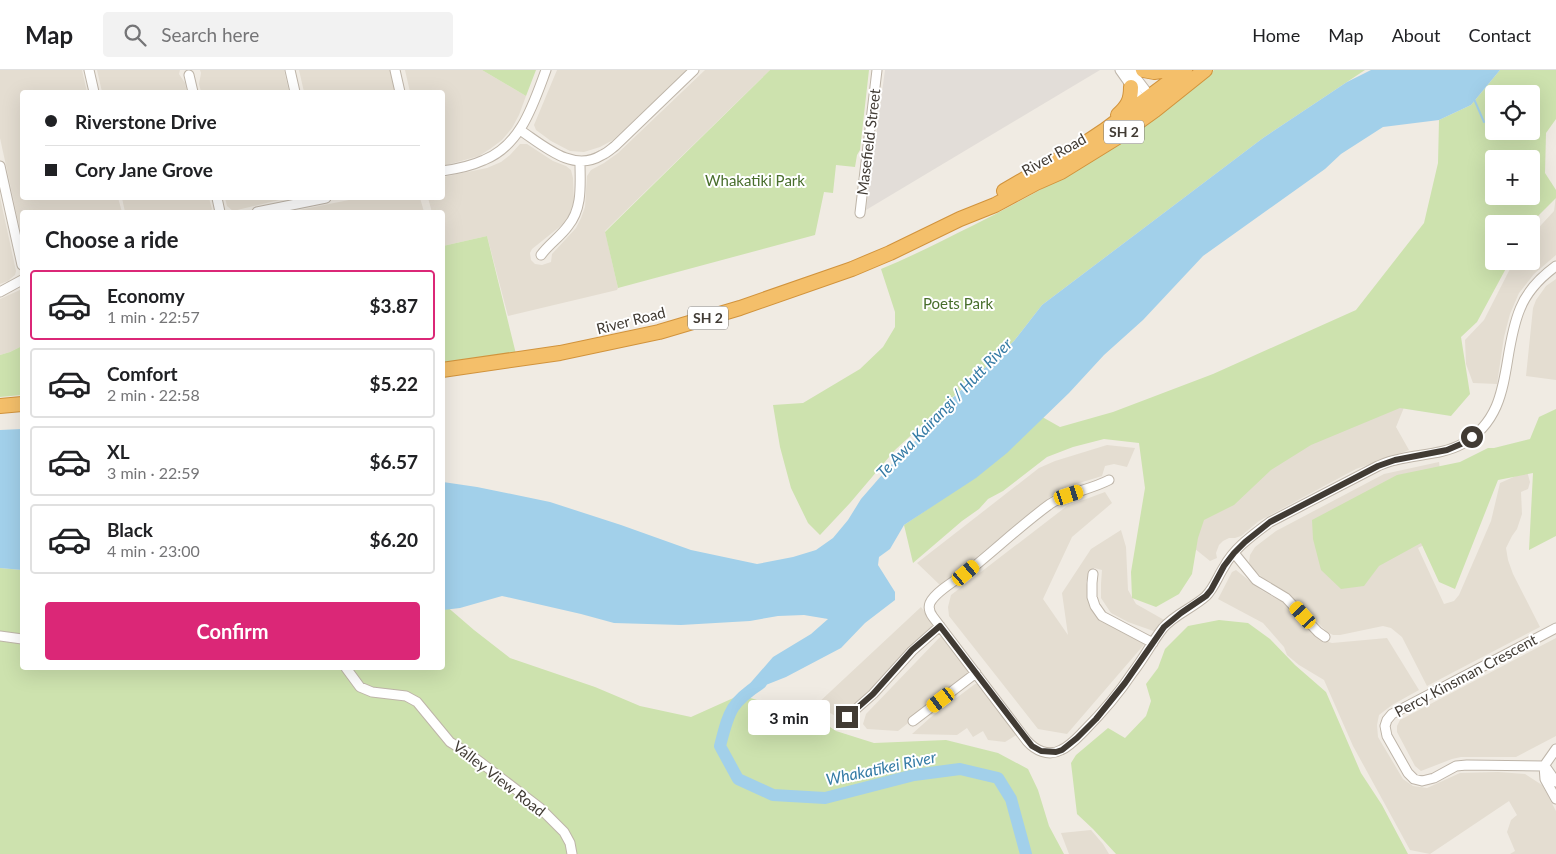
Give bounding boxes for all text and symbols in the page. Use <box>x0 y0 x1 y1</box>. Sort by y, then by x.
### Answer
search box <box>103 12 453 57</box>
text: Map <box>25 20 73 49</box>
icon: search <box>121 21 149 49</box>
text: Search here <box>161 23 259 46</box>
text: Home <box>1252 24 1300 46</box>
text: Map <box>1328 24 1364 46</box>
text: About <box>1392 24 1441 46</box>
text: Contact <box>1469 24 1531 46</box>
map controls <box>1485 85 1540 270</box>
button: locate <box>1485 85 1540 140</box>
street label: Masefield Street <box>853 87 884 196</box>
text: Riverstone Drive <box>75 110 217 133</box>
road number: SH 2 <box>1104 121 1144 144</box>
street label: River Road <box>1018 129 1089 179</box>
button: + <box>1485 150 1540 205</box>
text: Cory Jane Grove <box>75 158 213 181</box>
park label: Whakatiki Park <box>705 171 805 189</box>
button: − <box>1485 215 1540 270</box>
text: Choose a ride <box>45 226 179 253</box>
icon: car <box>47 283 92 328</box>
text: Economy <box>107 284 185 307</box>
text: $3.87 <box>369 294 418 317</box>
park label: Poets Park <box>923 294 993 312</box>
street label: River Road <box>594 303 667 337</box>
text: 1 min · 22:57 <box>107 307 200 326</box>
road number: SH 2 <box>688 307 728 330</box>
water label: Te Awa Kairangi / Hutt River <box>872 333 1016 481</box>
icon: car <box>47 361 92 406</box>
text: Comfort <box>107 362 178 385</box>
text: $5.22 <box>369 372 418 395</box>
text: 2 min · 22:58 <box>107 385 200 404</box>
route start <box>1461 426 1483 448</box>
icon: car <box>47 439 92 484</box>
text: XL <box>107 440 130 463</box>
text: $6.57 <box>369 450 418 473</box>
text: 3 min · 22:59 <box>107 463 200 482</box>
car <box>1052 483 1085 507</box>
icon: car <box>47 517 92 562</box>
text: Black <box>107 518 153 541</box>
text: $6.20 <box>369 528 418 551</box>
text: 4 min · 23:00 <box>107 541 200 560</box>
car <box>949 558 982 588</box>
car <box>1287 599 1318 631</box>
button: Confirm <box>45 602 420 660</box>
street label: Percy Kinsman Crescent <box>1391 630 1540 720</box>
car <box>924 685 957 715</box>
callout: 3 min <box>747 700 830 734</box>
route end <box>836 706 858 728</box>
text: 3 min <box>769 708 809 727</box>
street label: Valley View Road <box>450 737 549 820</box>
water label: Whakatīkei River <box>824 746 938 788</box>

